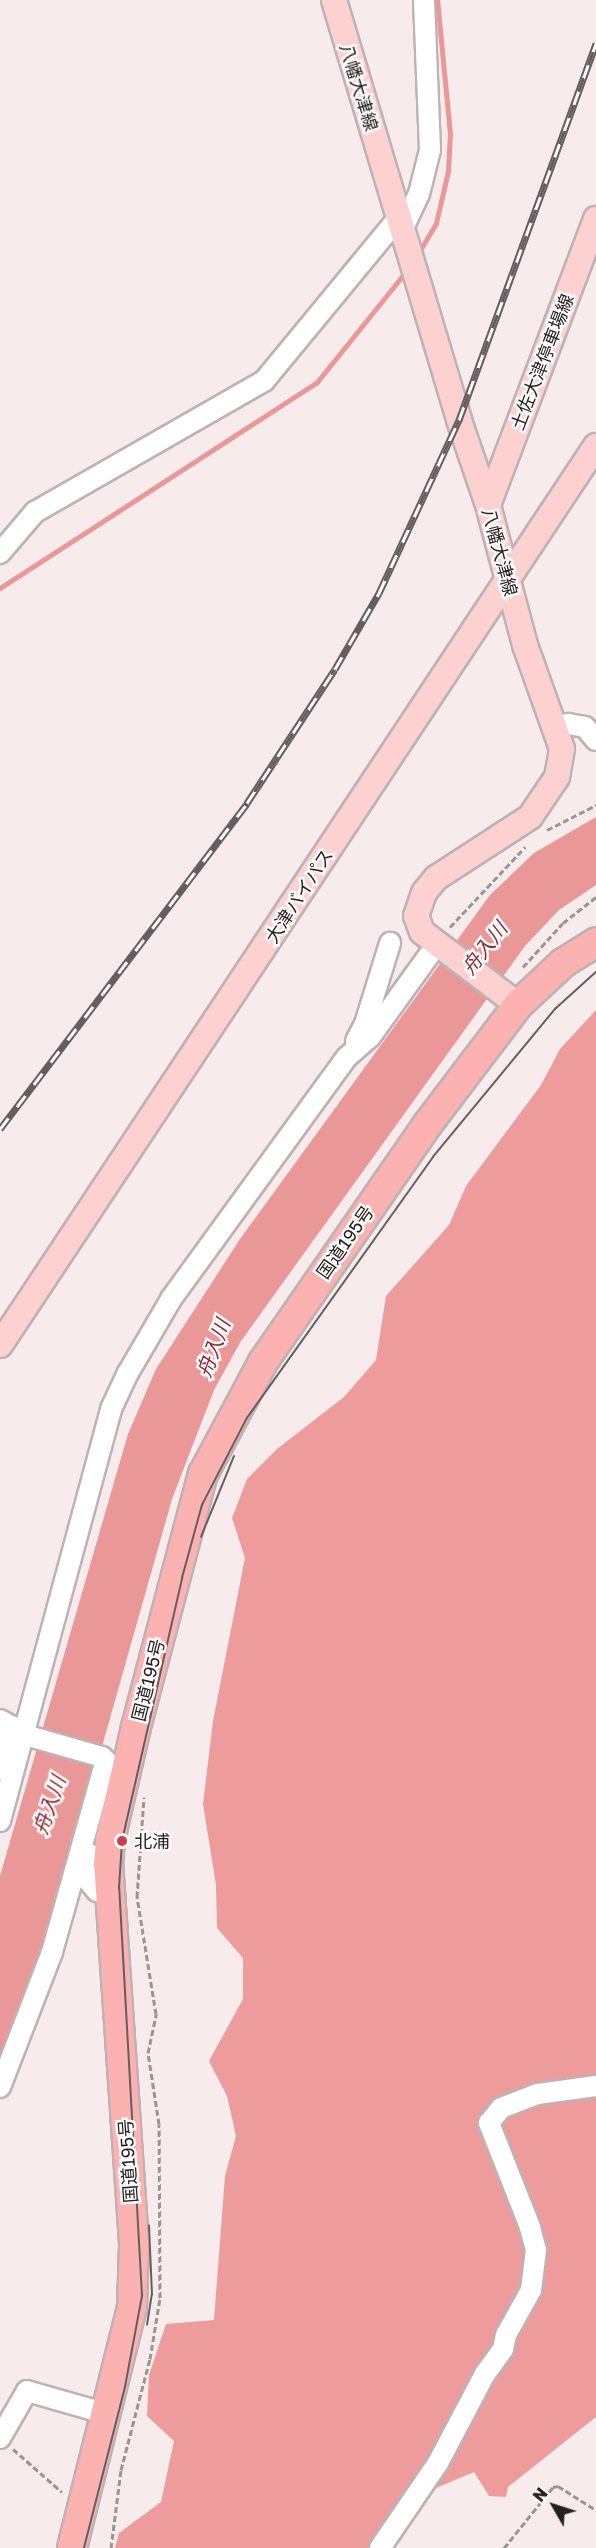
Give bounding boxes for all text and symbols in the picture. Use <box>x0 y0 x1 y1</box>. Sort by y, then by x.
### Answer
street label: 八幡大津線 <box>336 41 382 133</box>
street label: 土佐大津停車場線 <box>506 291 578 433</box>
street label: 八幡大津線 <box>478 506 522 598</box>
street label: 大津バイパス <box>261 845 337 947</box>
water label: 舟入川 <box>456 917 512 979</box>
street label: 国道195号 <box>312 1201 378 1283</box>
water label: 舟入川 <box>191 1316 235 1380</box>
street label: 国道195号 <box>127 1637 169 1723</box>
water label: 舟入川 <box>28 1773 70 1837</box>
place label: 北浦 <box>134 1830 170 1852</box>
marker: 北浦 <box>115 1834 129 1848</box>
street label: 国道195号 <box>114 2118 142 2204</box>
north arrow <box>524 2476 584 2536</box>
text: N <box>528 2484 552 2506</box>

